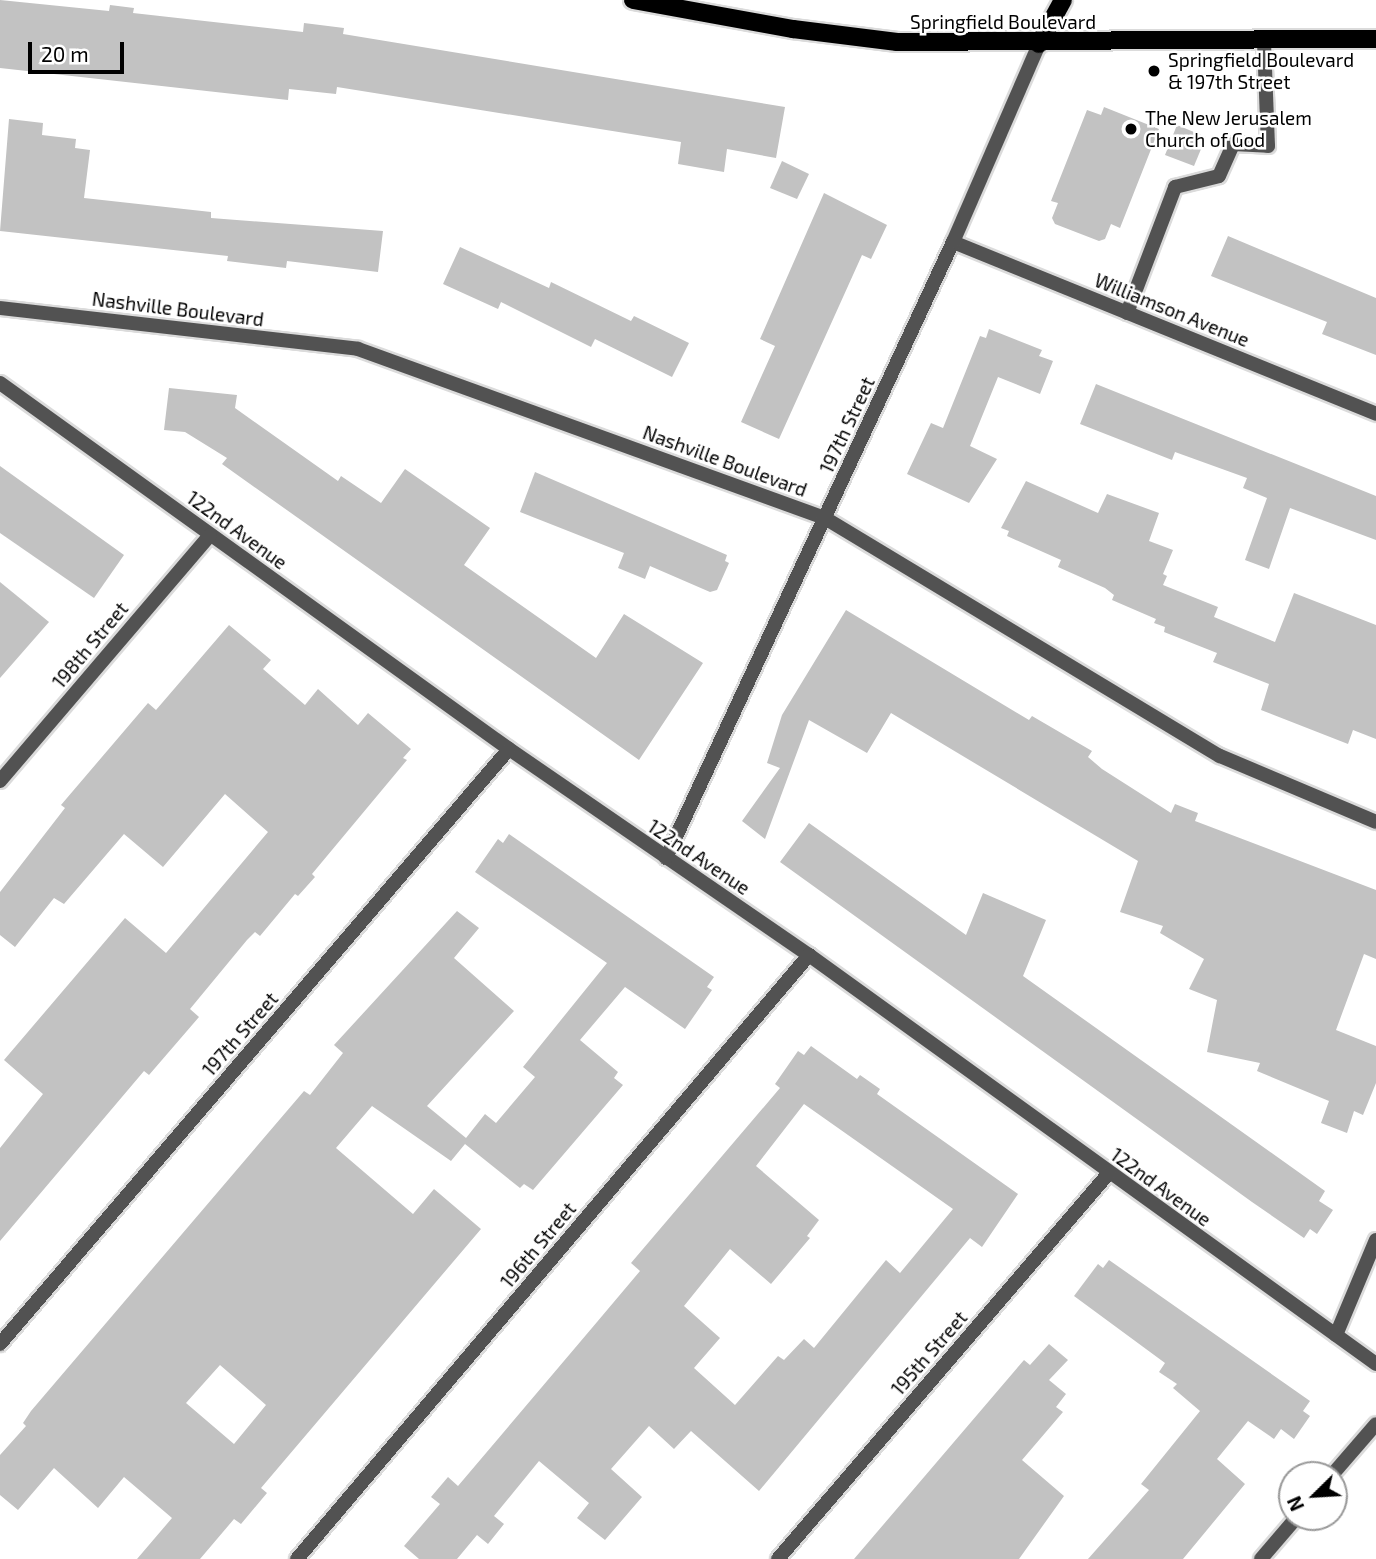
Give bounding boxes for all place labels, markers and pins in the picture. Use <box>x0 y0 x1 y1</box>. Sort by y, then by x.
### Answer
place label: Springfield Boulevard & 197th Street <box>1168 49 1354 93</box>
marker: Springfield Boulevard & 197th Street <box>1146 63 1162 79</box>
place label: The New Jerusalem Church of God <box>1145 107 1313 151</box>
marker: The New Jerusalem Church of God <box>1123 121 1139 137</box>

